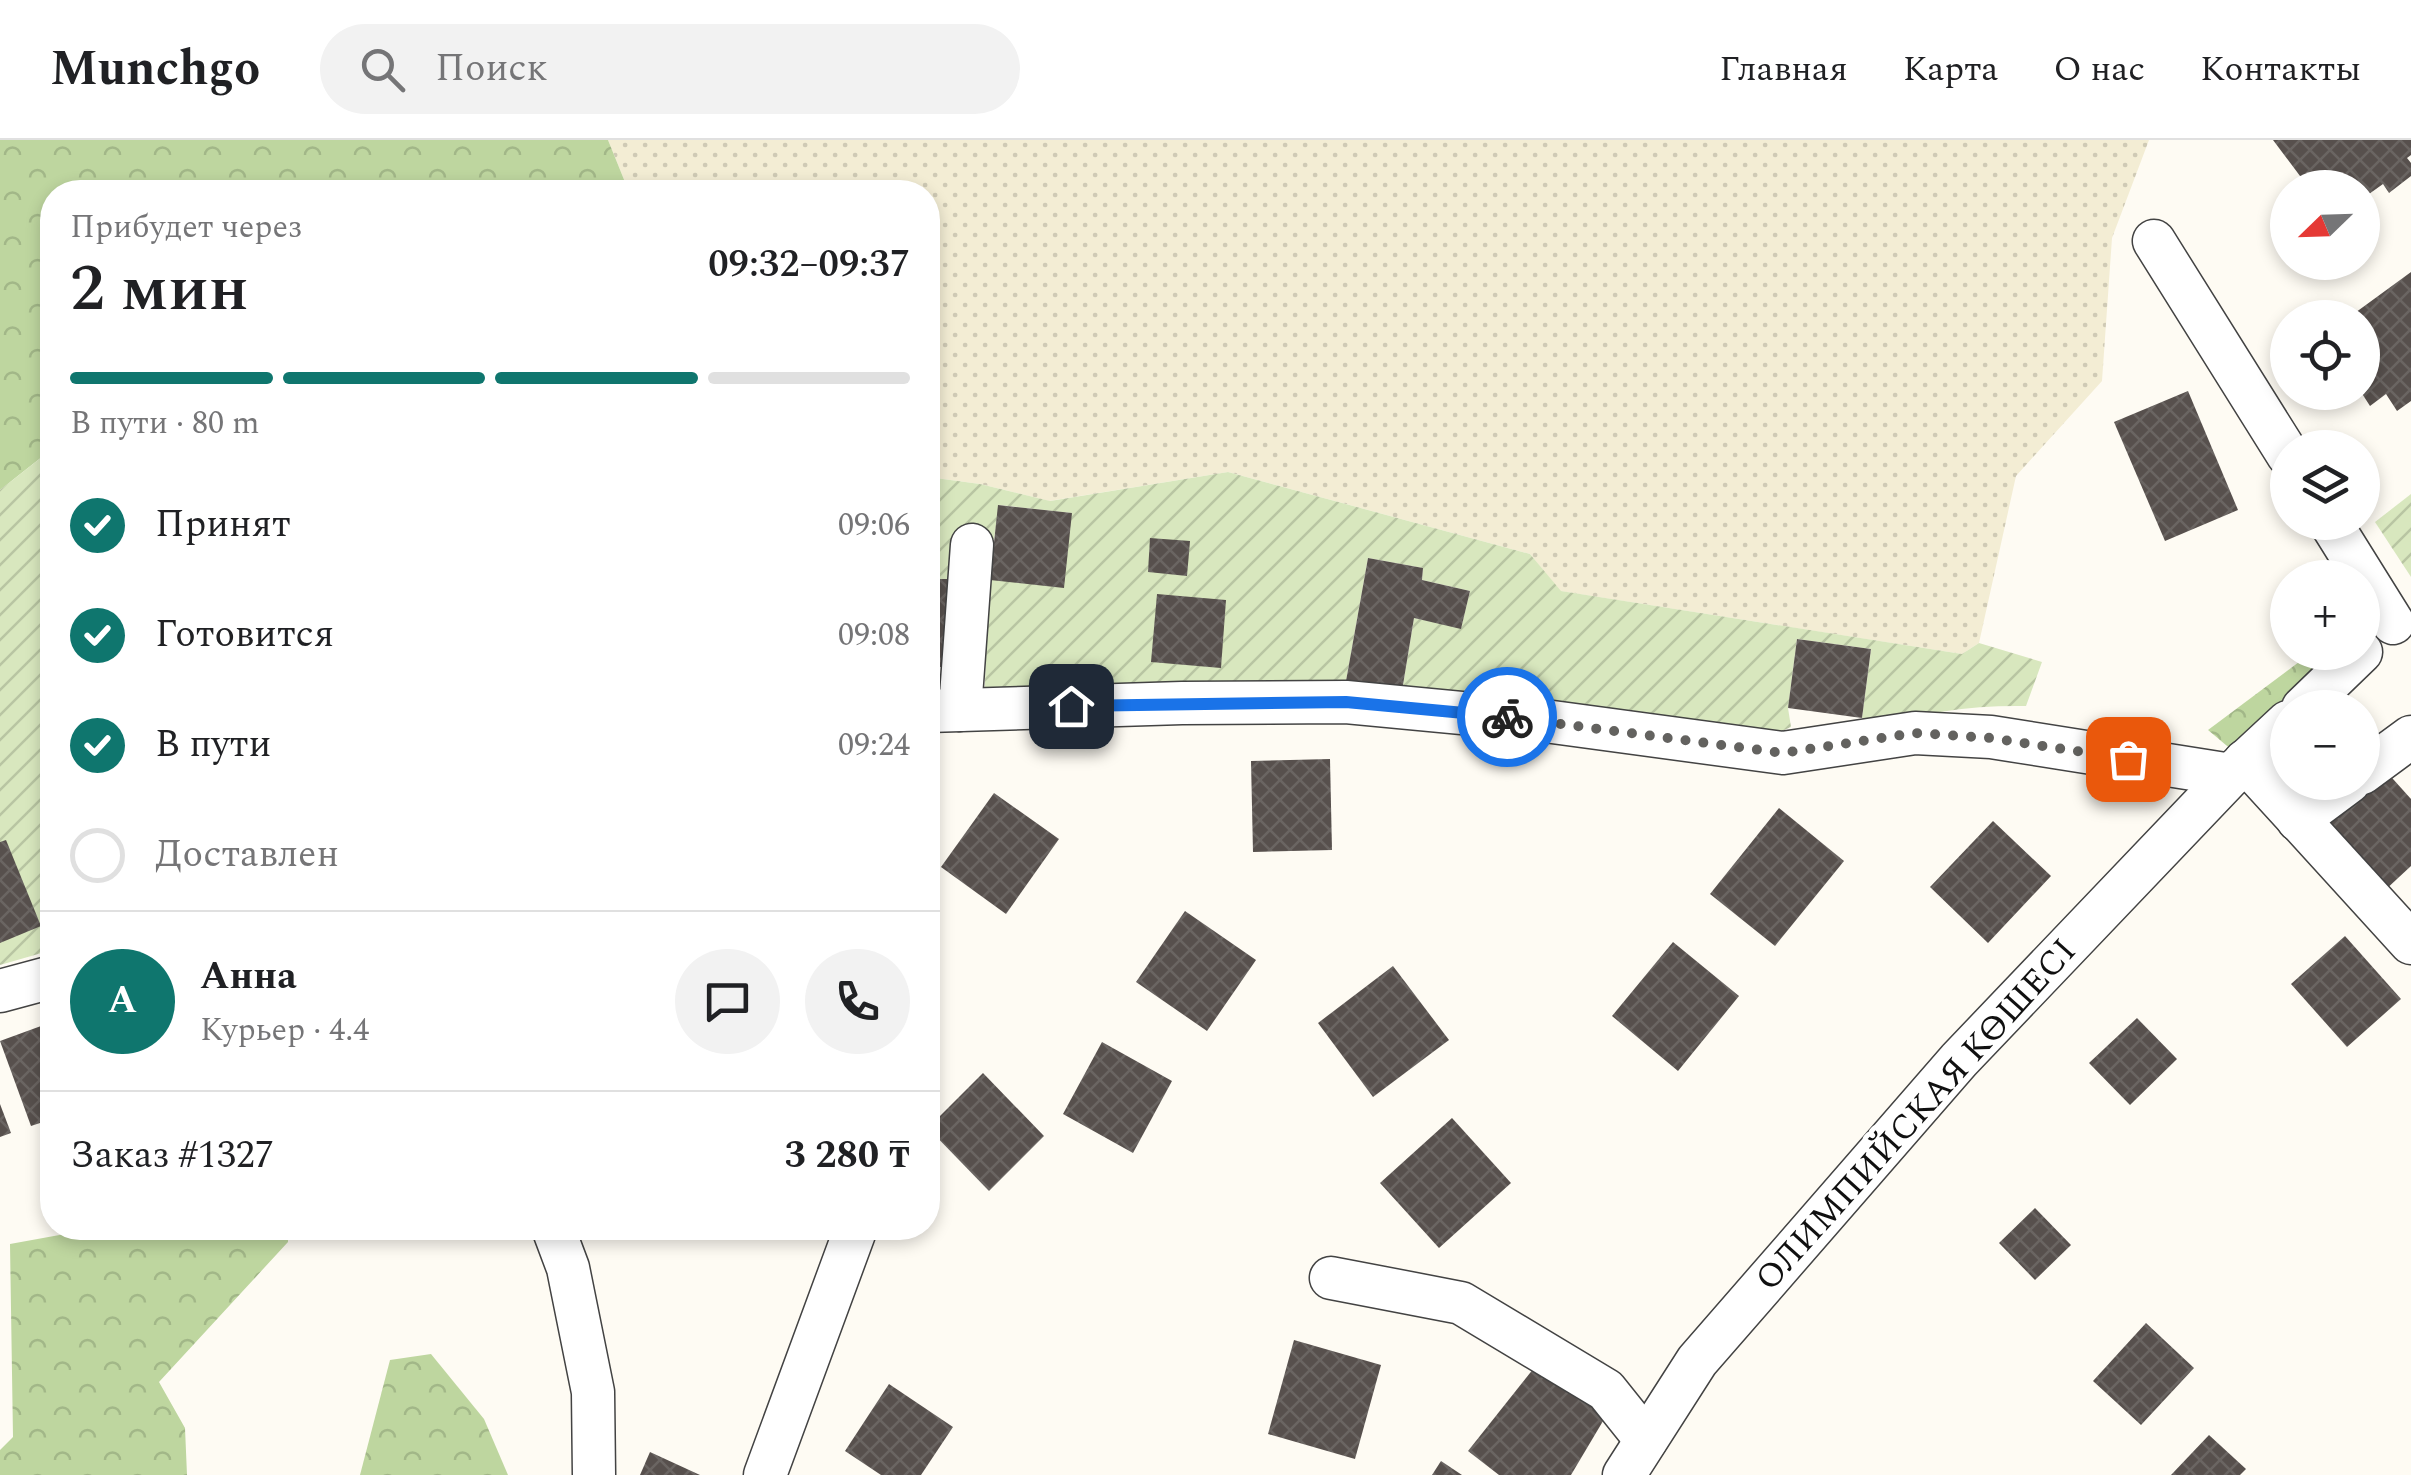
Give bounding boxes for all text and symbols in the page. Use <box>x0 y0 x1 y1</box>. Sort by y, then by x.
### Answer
search box <box>320 24 1020 114</box>
text: Munchgo <box>50 33 260 106</box>
text: Поиск <box>435 40 548 98</box>
icon: search <box>355 42 410 97</box>
text: Главная <box>1719 43 1848 96</box>
text: Карта <box>1903 43 1998 96</box>
text: О нас <box>2053 43 2145 96</box>
text: Контакты <box>2200 43 2361 96</box>
north arrow <box>2270 170 2380 280</box>
map controls <box>2270 170 2380 800</box>
text: Прибудет через <box>70 203 302 252</box>
text: 09:32–09:37 <box>708 236 910 294</box>
text: 2 мин <box>70 240 249 339</box>
button: locate <box>2270 300 2380 410</box>
text: В пути · 80 m <box>70 399 260 448</box>
button: layers <box>2270 430 2380 540</box>
text: Принят <box>155 496 291 554</box>
icon: check <box>70 498 125 553</box>
text: 09:06 <box>838 501 910 550</box>
button: + <box>2270 560 2380 670</box>
text: Готовится <box>155 606 334 664</box>
icon: check <box>70 608 125 663</box>
text: 09:08 <box>838 611 910 660</box>
pin <box>1029 664 1114 749</box>
courier <box>1457 667 1557 767</box>
icon: home <box>1044 679 1099 734</box>
icon: bike <box>1480 690 1535 745</box>
button: − <box>2270 690 2380 800</box>
text: В пути <box>155 716 271 774</box>
pin <box>2086 717 2171 802</box>
icon: check <box>70 718 125 773</box>
text: 09:24 <box>838 721 910 770</box>
icon: bag <box>2101 732 2156 787</box>
text: Доставлен <box>155 826 339 884</box>
street label: ОЛИМПИЙСКАЯ КӨШЕСІ <box>1743 927 2089 1303</box>
text: Анна <box>200 948 297 1006</box>
button: chat <box>675 949 780 1054</box>
button: phone <box>805 949 910 1054</box>
text: А <box>108 972 137 1030</box>
text: Курьер · 4.4 <box>200 1006 369 1055</box>
text: Заказ #1327 <box>70 1127 274 1185</box>
text: 3 280 ₸ <box>784 1127 910 1185</box>

